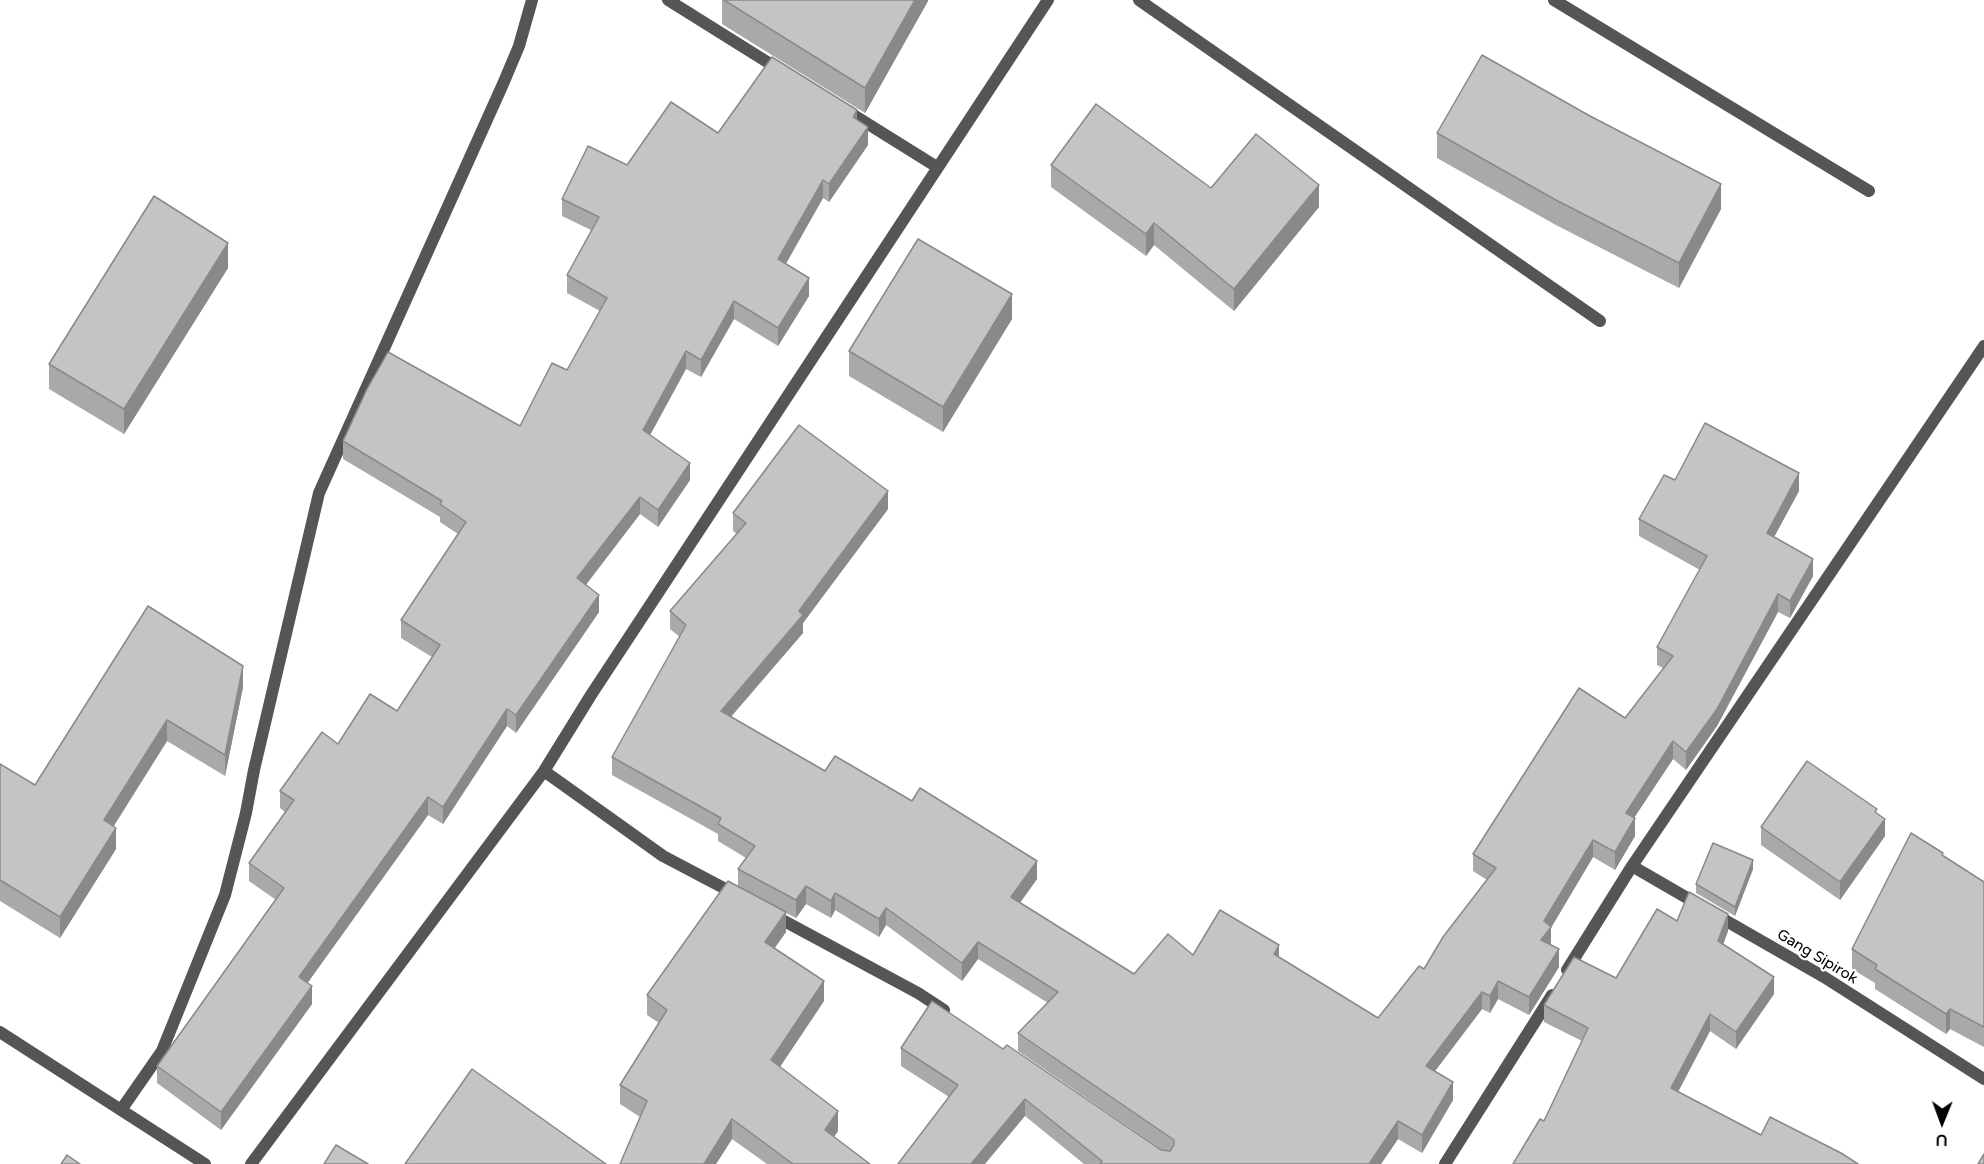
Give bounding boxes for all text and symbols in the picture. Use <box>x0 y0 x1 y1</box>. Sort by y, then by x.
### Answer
street label: Gang Sipirok <box>1773 926 1861 988</box>
north arrow <box>1912 1092 1972 1152</box>
text: U <box>1935 1130 1948 1150</box>

